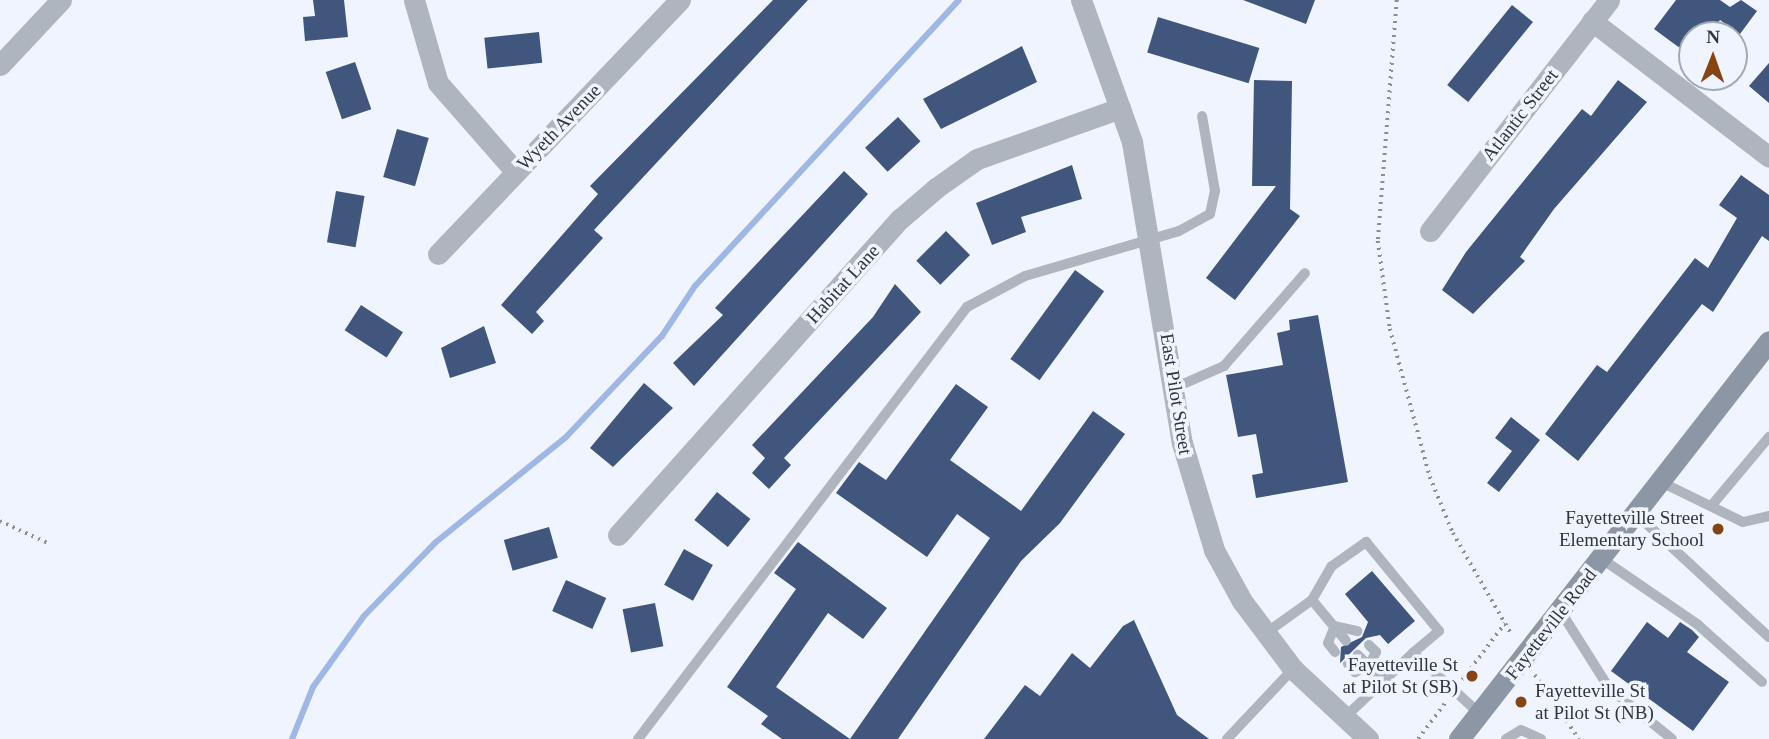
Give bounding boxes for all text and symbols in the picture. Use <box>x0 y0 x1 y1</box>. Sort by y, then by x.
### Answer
north arrow <box>1678 21 1748 91</box>
text: N <box>1706 26 1720 47</box>
street label: Atlantic Street <box>1477 65 1563 165</box>
street label: Wyeth Avenue <box>512 79 606 175</box>
street label: Habitat Lane <box>802 240 884 328</box>
street label: East Pilot Street <box>1155 332 1197 456</box>
place label: Fayetteville Street Elementary School <box>1559 507 1704 551</box>
marker: Fayetteville Street Elementary School <box>1710 521 1726 537</box>
street label: Fayetteville Road <box>1501 564 1601 684</box>
place label: Fayetteville St at Pilot St (SB) <box>1342 654 1458 698</box>
marker: Fayetteville St at Pilot St (SB) <box>1464 668 1480 684</box>
place label: Fayetteville St at Pilot St (NB) <box>1535 680 1654 724</box>
marker: Fayetteville St at Pilot St (NB) <box>1513 694 1529 710</box>

